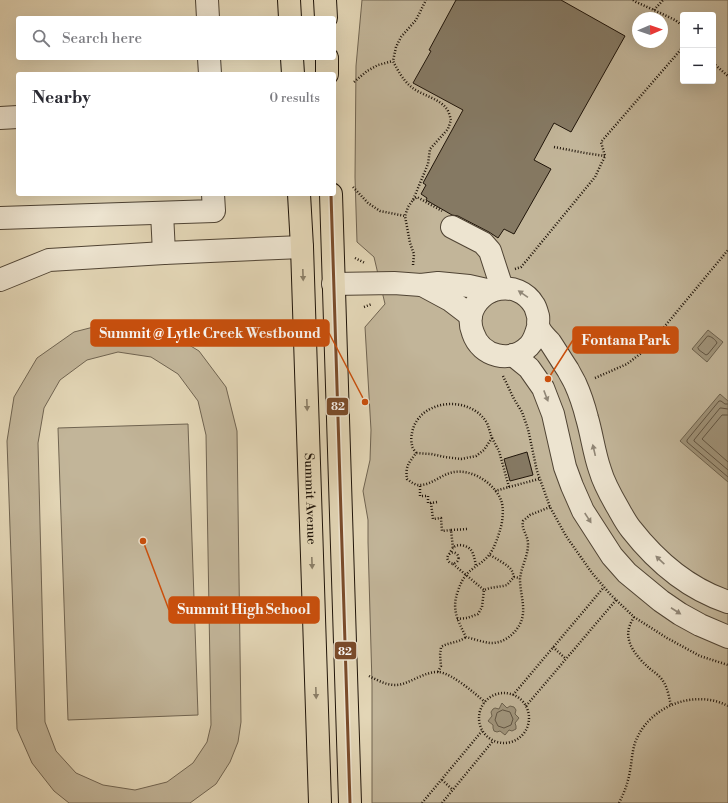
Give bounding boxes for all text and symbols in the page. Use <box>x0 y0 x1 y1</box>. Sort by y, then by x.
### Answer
north arrow <box>632 12 668 48</box>
map controls <box>680 12 716 84</box>
button: + <box>680 12 716 48</box>
search box <box>16 16 336 60</box>
icon: search <box>30 27 52 49</box>
text: Search here <box>62 29 142 48</box>
button: − <box>680 48 716 84</box>
text: Nearby <box>32 87 91 109</box>
text: 0 results <box>269 90 320 106</box>
one-way arrow <box>300 269 306 282</box>
one-way arrow <box>517 291 528 298</box>
callout: Summit @ Lytle Creek Westbound <box>91 320 329 346</box>
text: Summit @ Lytle Creek Westbound <box>99 325 321 343</box>
callout: Fontana Park <box>573 327 678 353</box>
text: Fontana Park <box>581 332 671 350</box>
one-way arrow <box>544 390 550 402</box>
line badge: 82 <box>326 397 349 416</box>
one-way arrow <box>304 399 310 412</box>
text: 82 <box>331 400 345 414</box>
one-way arrow <box>591 444 597 456</box>
street label: Summit Avenue <box>301 453 320 545</box>
one-way arrow <box>584 513 592 523</box>
one-way arrow <box>655 555 665 565</box>
one-way arrow <box>309 557 315 570</box>
callout: Summit High School <box>169 597 319 623</box>
text: Summit High School <box>177 601 311 619</box>
one-way arrow <box>671 607 681 615</box>
line badge: 82 <box>334 641 357 660</box>
text: 82 <box>338 645 352 659</box>
one-way arrow <box>313 687 320 699</box>

